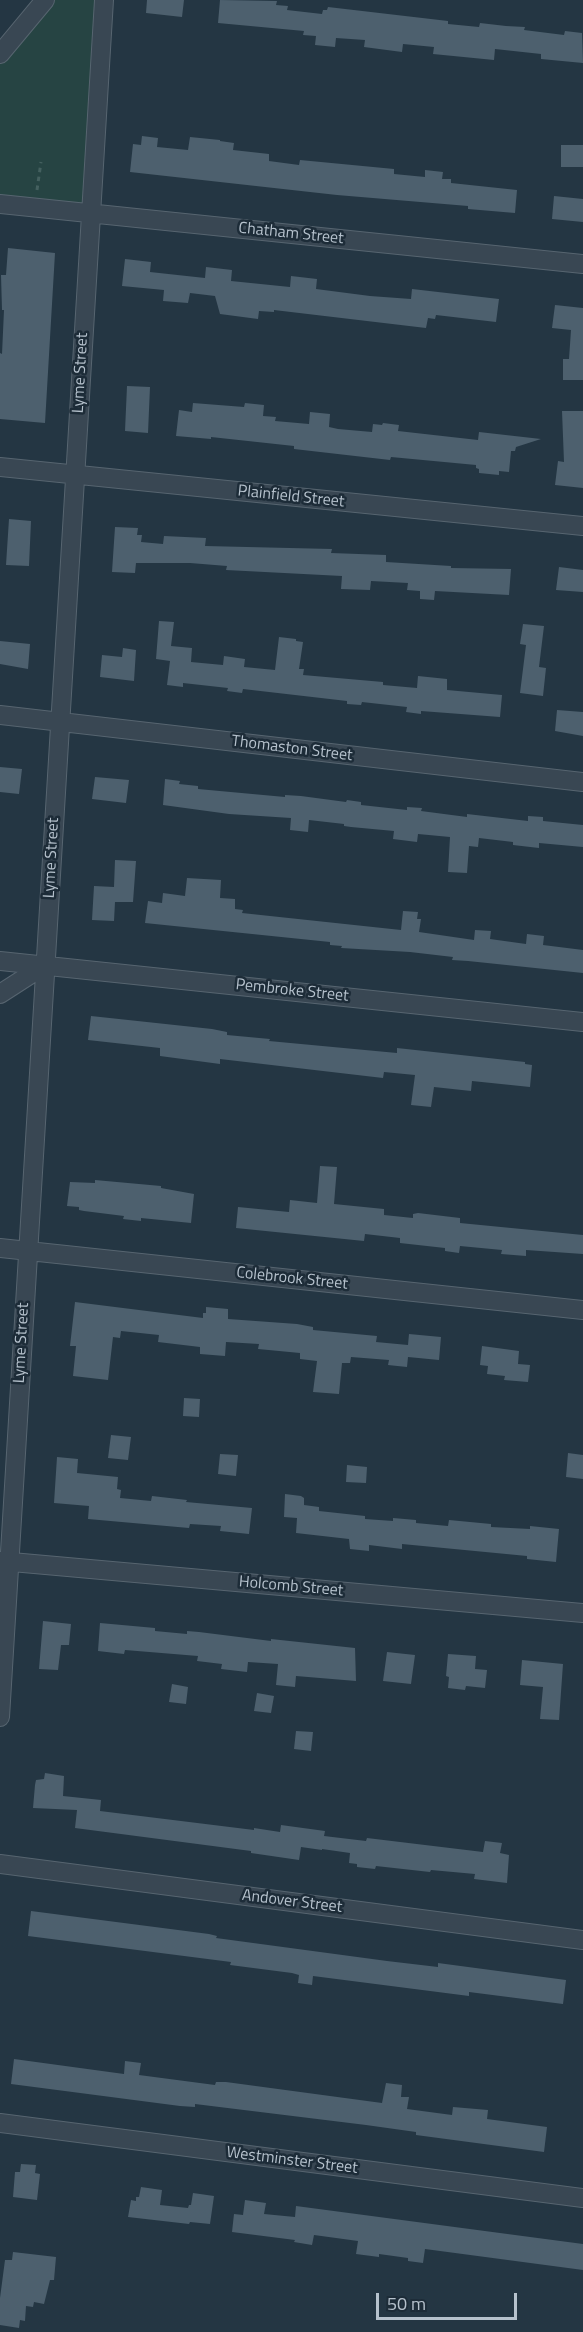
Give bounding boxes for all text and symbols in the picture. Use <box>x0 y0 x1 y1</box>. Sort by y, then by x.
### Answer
street label: Chatham Street <box>237 219 345 249</box>
street label: Lyme Street <box>69 332 93 414</box>
street label: Plainfield Street <box>237 482 345 512</box>
street label: Thomaston Street <box>230 732 354 766</box>
street label: Lyme Street <box>40 817 64 899</box>
street label: Pembroke Street <box>235 976 349 1006</box>
street label: Colebrook Street <box>235 1264 349 1294</box>
street label: Lyme Street <box>10 1302 34 1384</box>
street label: Holcomb Street <box>238 1573 344 1601</box>
street label: Andover Street <box>241 1886 343 1918</box>
street label: Westminster Street <box>225 2143 359 2179</box>
scale bar <box>379 2281 520 2319</box>
text: 50 m <box>387 2290 426 2317</box>

